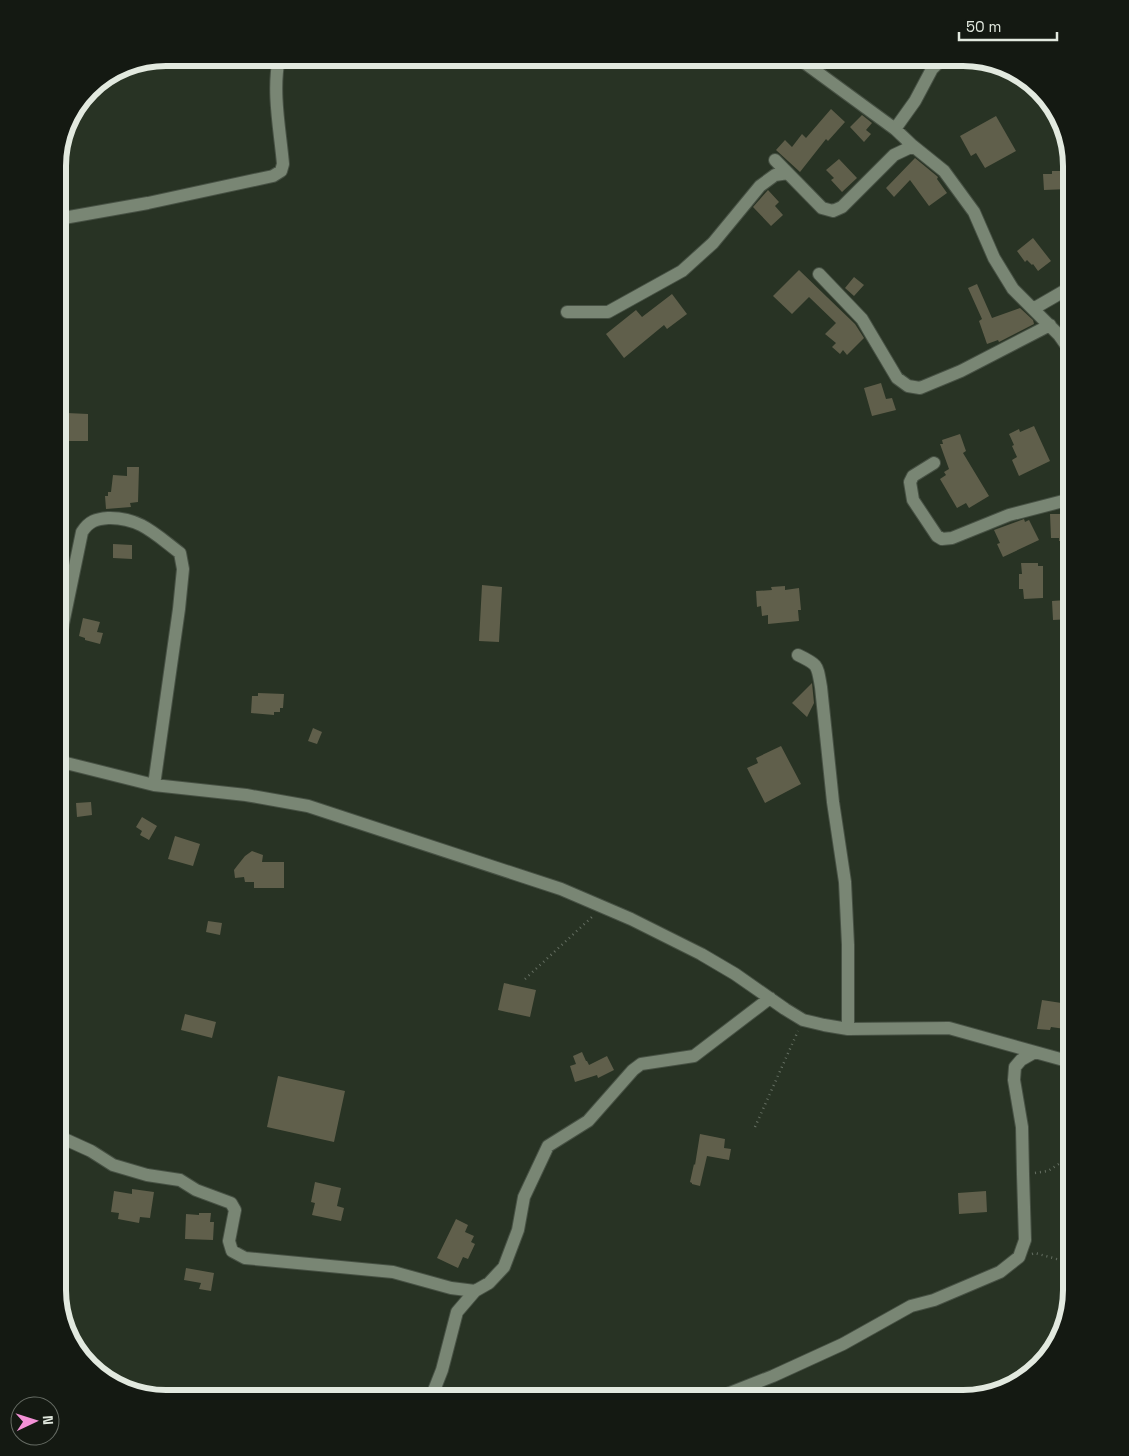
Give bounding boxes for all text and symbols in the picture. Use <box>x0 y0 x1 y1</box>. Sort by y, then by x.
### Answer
scale bar <box>959 10 1056 42</box>
text: 50 m <box>966 17 1001 36</box>
north arrow <box>10 1396 60 1446</box>
text: N <box>39 1415 57 1425</box>

